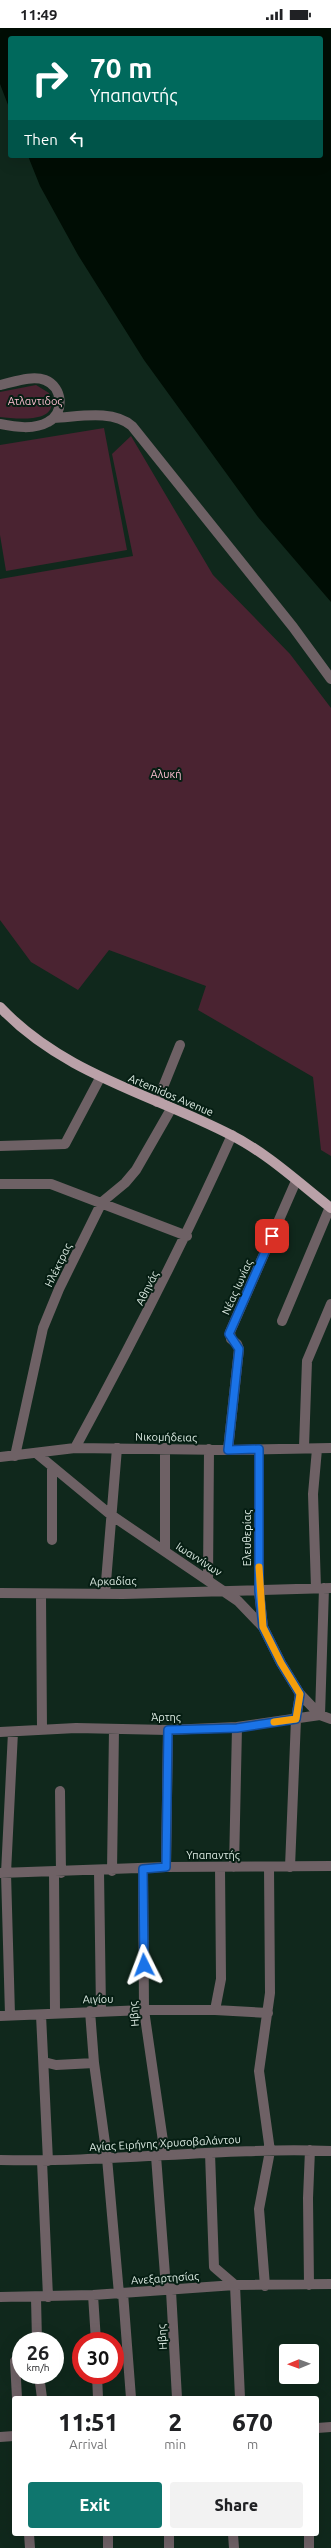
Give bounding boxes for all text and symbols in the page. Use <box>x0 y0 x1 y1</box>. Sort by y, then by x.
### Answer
text: 11:49 <box>20 6 58 23</box>
icon: right <box>24 52 76 104</box>
text: 70 m <box>90 52 152 83</box>
text: Υπαπαντής <box>90 85 178 105</box>
icon: left <box>66 128 88 150</box>
text: Then <box>24 131 58 148</box>
park label: Ατλαντιδος <box>8 395 62 408</box>
park label: Αλυκή <box>150 768 182 780</box>
street label: Artemidos Avenue <box>127 1072 215 1118</box>
pin <box>255 1219 289 1253</box>
icon: arrive <box>261 1225 283 1247</box>
street label: Ηλέκτρας <box>42 1241 75 1289</box>
street label: Νέας Ιωνίας <box>219 1258 255 1317</box>
street label: Αθηνάς <box>133 1269 162 1308</box>
street label: Νικομήδειας <box>135 1430 197 1445</box>
street label: Ελευθερίας <box>241 1510 254 1566</box>
street label: Ιωαννίνων <box>174 1540 225 1579</box>
street label: Αρκαδίας <box>90 1575 136 1588</box>
street label: Άρτης <box>151 1711 181 1724</box>
street label: Υπαπαντής <box>186 1849 240 1862</box>
position arrow <box>123 1944 165 1986</box>
street label: Αιγίου <box>82 1993 114 2005</box>
street label: Ηβης <box>127 2001 142 2027</box>
street label: Αγίας Ειρήνης Χρυσοβαλάντου <box>89 2133 241 2154</box>
street label: Ανεξαρτησίας <box>131 2270 200 2287</box>
street label: Ηβης <box>155 2324 170 2350</box>
speed limit sign: 30 <box>72 2332 124 2384</box>
text: 26 <box>27 2341 49 2364</box>
north arrow <box>279 2344 319 2384</box>
map controls <box>279 2344 319 2384</box>
text: km/h <box>26 2362 50 2373</box>
text: 11:51 <box>58 2409 118 2436</box>
text: 2 <box>168 2409 182 2436</box>
text: 670 <box>232 2409 273 2436</box>
text: Arrival <box>69 2437 107 2451</box>
text: min <box>164 2437 186 2451</box>
text: m <box>247 2437 258 2451</box>
button: Exit <box>28 2482 162 2528</box>
button: Share <box>170 2482 303 2528</box>

